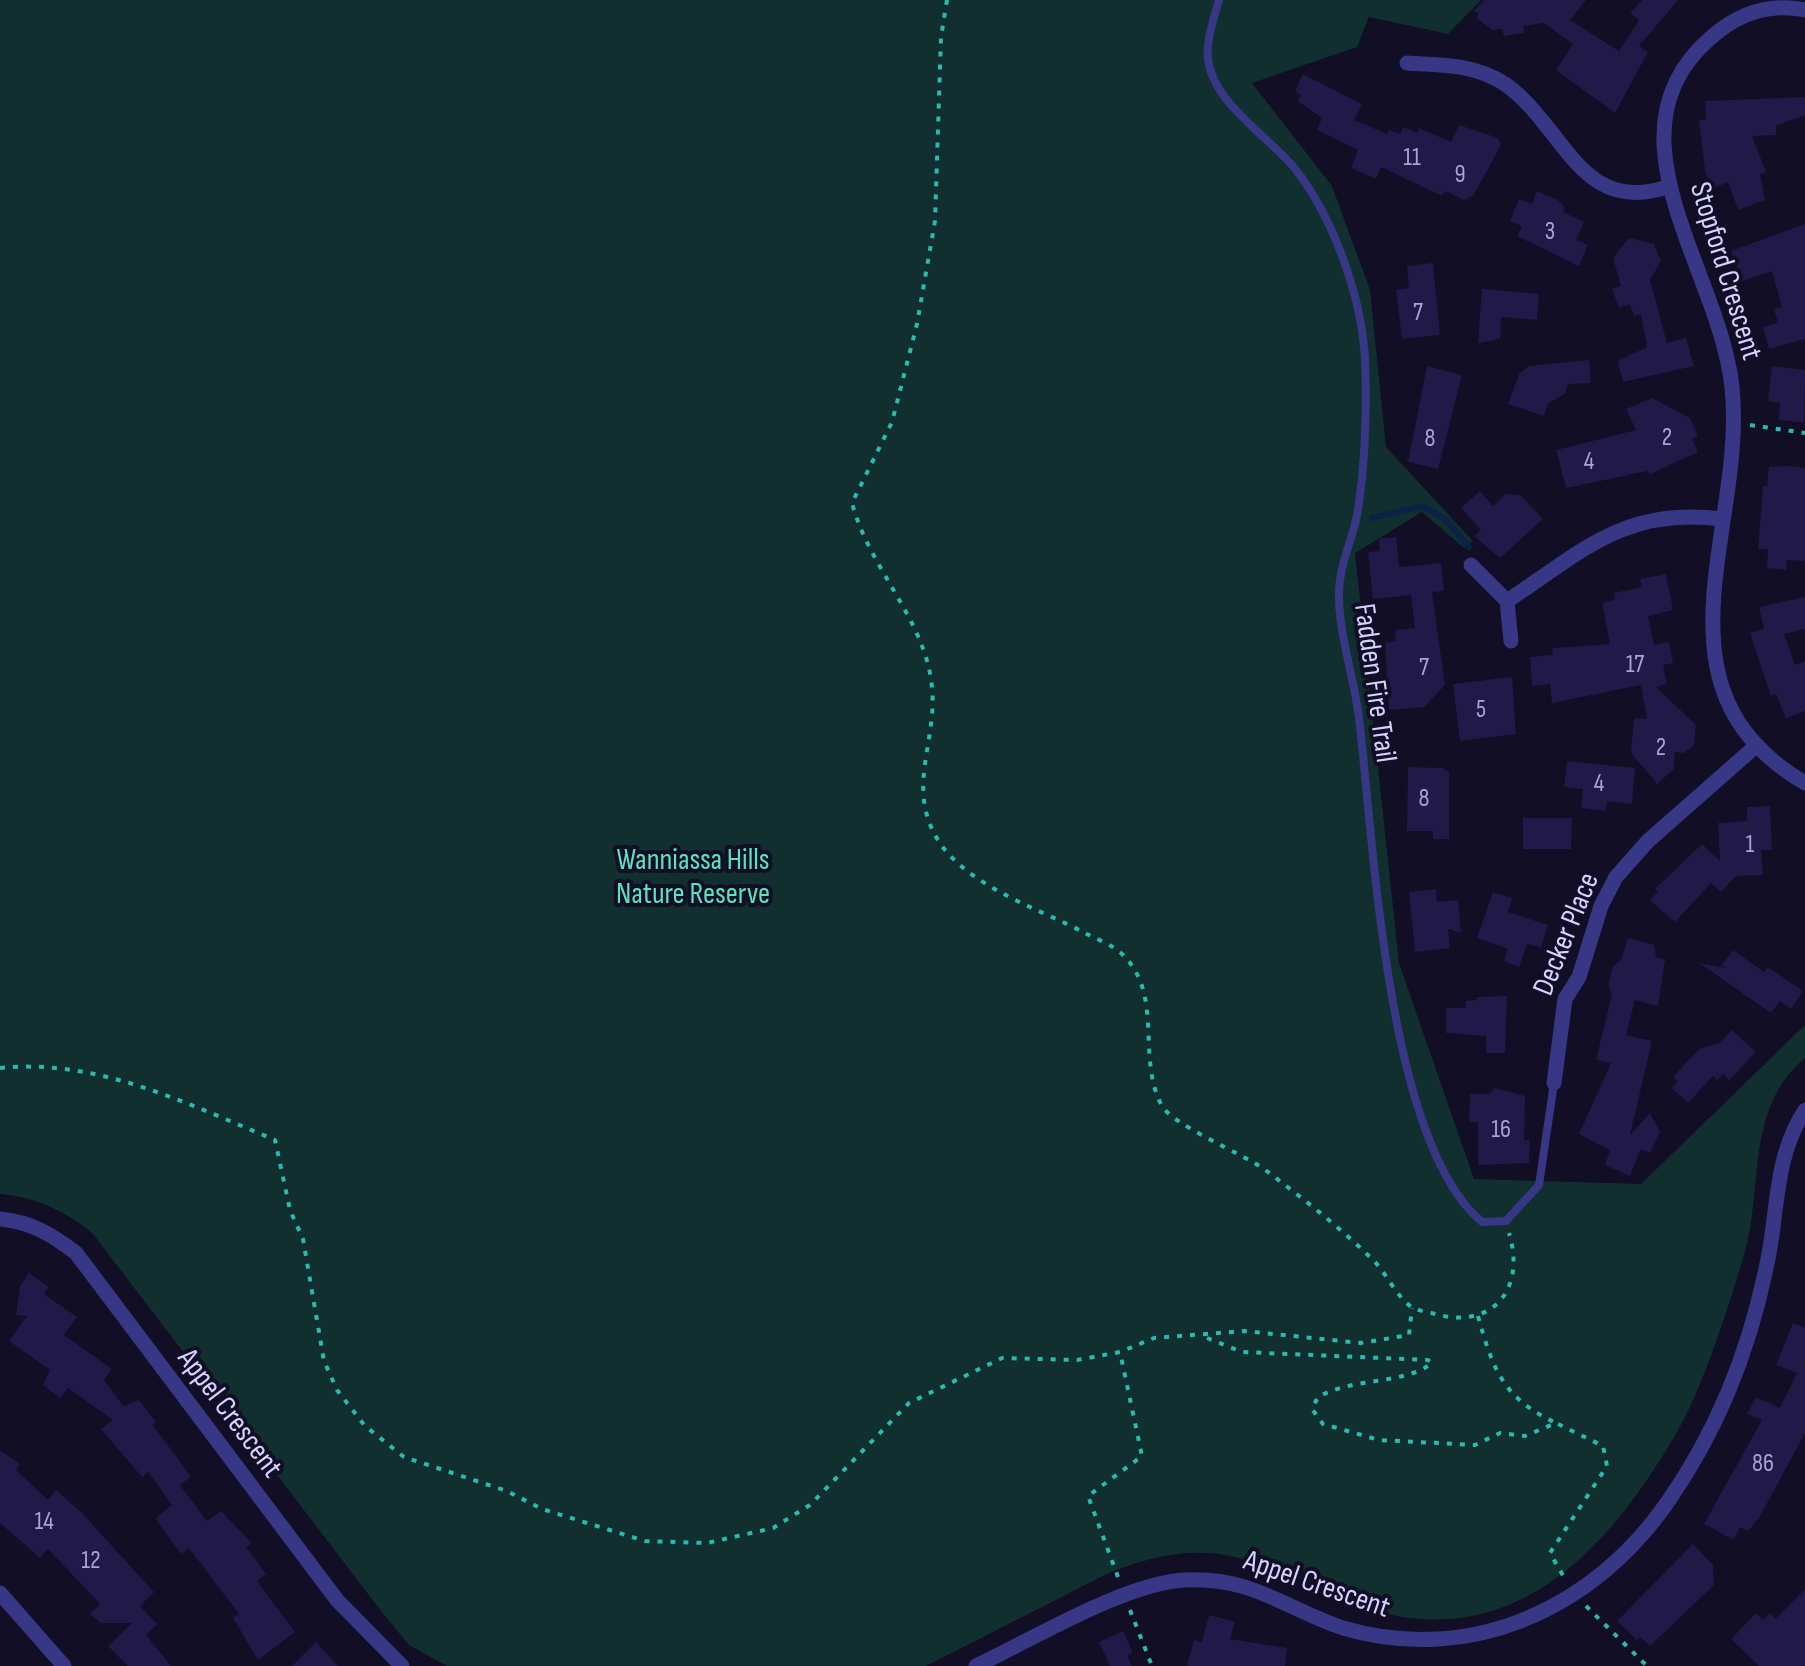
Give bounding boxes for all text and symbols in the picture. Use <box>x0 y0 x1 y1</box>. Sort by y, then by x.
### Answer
house number: 11 <box>1403 142 1421 173</box>
house number: 9 <box>1454 159 1466 190</box>
street label: Stopford Crescent <box>1682 178 1770 364</box>
house number: 3 <box>1545 216 1555 247</box>
house number: 7 <box>1413 297 1423 328</box>
house number: 2 <box>1662 422 1672 453</box>
house number: 8 <box>1425 423 1435 454</box>
house number: 4 <box>1584 446 1594 477</box>
street label: Fadden Fire Trail <box>1346 601 1404 765</box>
house number: 17 <box>1626 649 1644 680</box>
house number: 7 <box>1419 652 1429 683</box>
house number: 5 <box>1476 694 1486 725</box>
house number: 2 <box>1656 732 1666 763</box>
house number: 4 <box>1594 768 1604 799</box>
house number: 8 <box>1419 783 1429 814</box>
house number: 1 <box>1746 829 1755 860</box>
park label: Wanniassa Hills Nature Reserve <box>616 842 770 912</box>
street label: Decker Place <box>1525 867 1607 1001</box>
house number: 16 <box>1491 1114 1511 1145</box>
street label: Appel Crescent <box>169 1341 290 1485</box>
house number: 86 <box>1752 1448 1774 1479</box>
house number: 14 <box>34 1506 54 1537</box>
street label: Appel Crescent <box>1238 1542 1395 1626</box>
house number: 12 <box>81 1545 101 1576</box>

